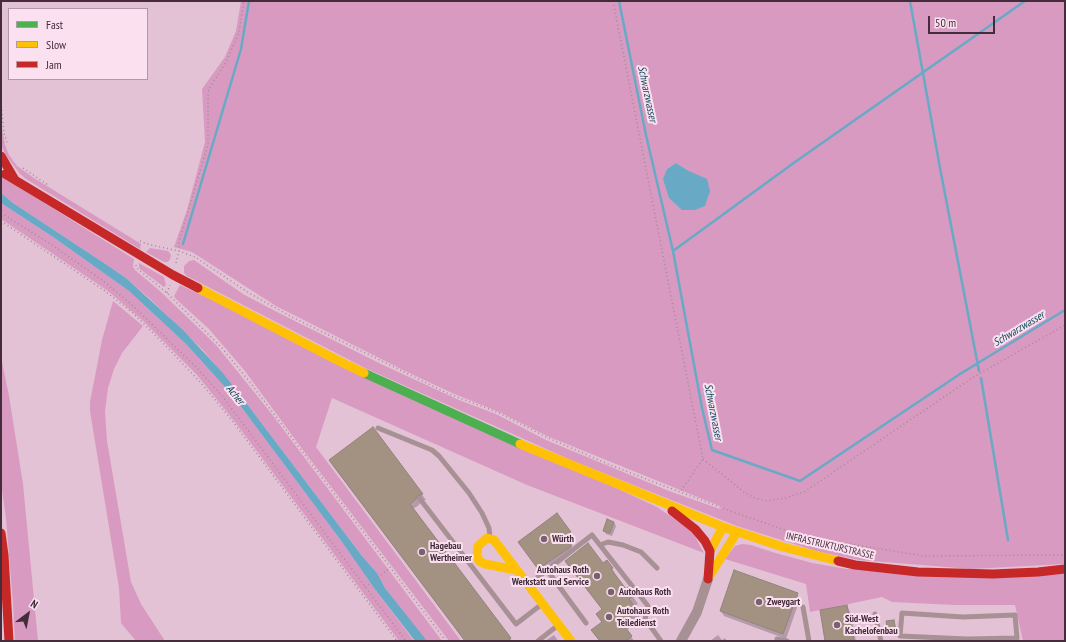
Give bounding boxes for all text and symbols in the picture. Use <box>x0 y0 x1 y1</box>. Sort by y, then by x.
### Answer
legend <box>8 8 148 80</box>
scale bar <box>930 8 997 34</box>
text: 50 m <box>935 15 956 30</box>
text: Fast <box>46 17 63 32</box>
text: Slow <box>46 37 66 52</box>
text: Jam <box>46 57 62 72</box>
water label: Schwarzwasser <box>635 65 659 123</box>
water label: Schwarzwasser <box>991 309 1047 349</box>
water label: Acher <box>223 383 247 407</box>
water label: Schwarzwasser <box>701 383 725 441</box>
street label: INFRASTRUKTURSTRASSE <box>785 530 875 562</box>
place label: Würth <box>552 533 574 545</box>
marker: Würth <box>539 534 549 544</box>
place label: Hagebau Wertheimer <box>430 540 472 564</box>
marker: Hagebau Wertheimer <box>417 547 427 557</box>
place label: Autohaus Roth Werkstatt und Service <box>512 564 589 588</box>
marker: Autohaus Roth Werkstatt und Service <box>592 571 602 581</box>
place label: Autohaus Roth <box>619 586 671 598</box>
marker: Autohaus Roth <box>606 587 616 597</box>
north arrow <box>8 594 48 634</box>
text: N <box>28 596 41 611</box>
place label: Zweygart <box>767 596 800 608</box>
marker: Zweygart <box>754 597 764 607</box>
place label: Autohaus Roth Teiledienst <box>617 605 669 628</box>
marker: Autohaus Roth Teiledienst <box>604 612 614 622</box>
place label: Süd-West Kachelofenbau <box>845 613 898 636</box>
marker: Süd-West Kachelofenbau <box>832 620 842 630</box>

